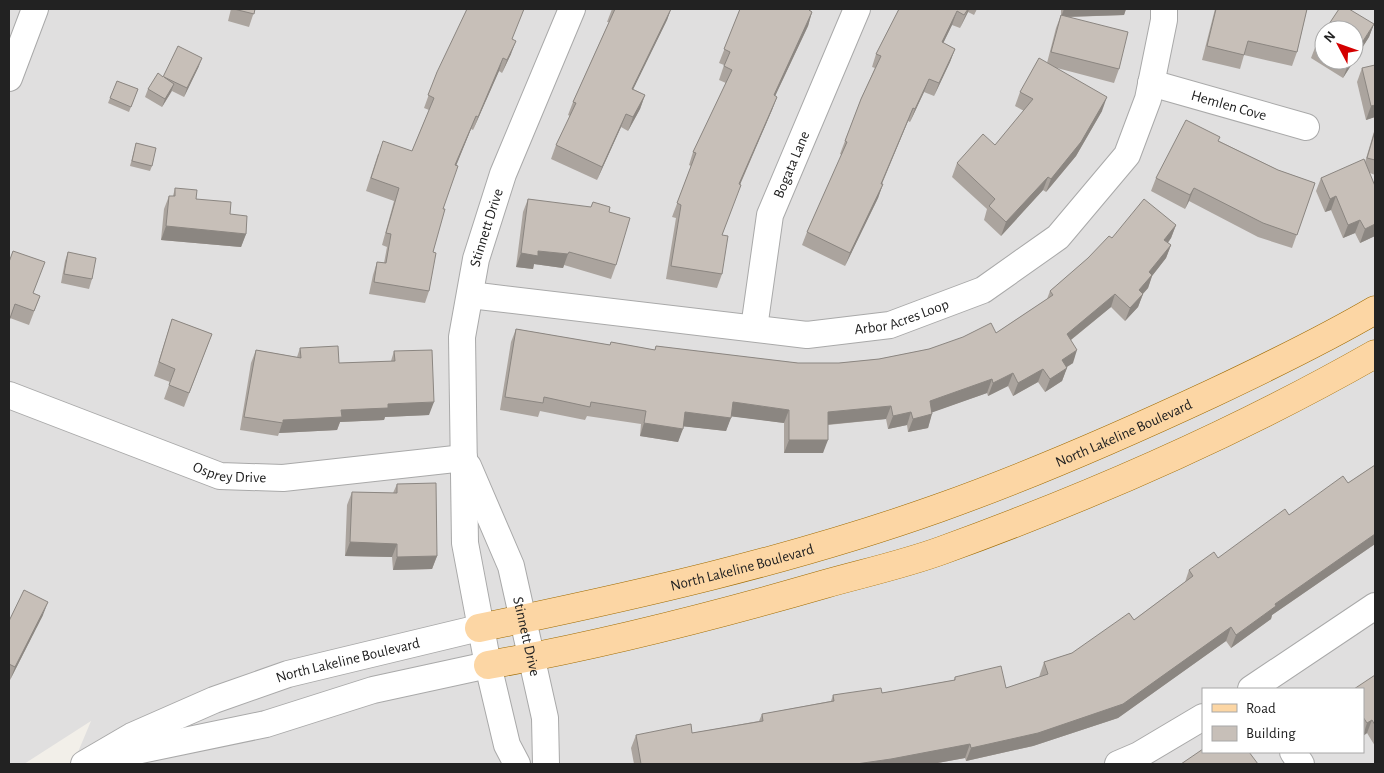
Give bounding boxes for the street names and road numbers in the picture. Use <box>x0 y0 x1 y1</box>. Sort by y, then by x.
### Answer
street label: Hemlen Cove <box>1190 87 1268 123</box>
street label: Bogata Lane <box>771 129 812 200</box>
street label: Stinnett Drive <box>467 187 505 268</box>
street label: Arbor Acres Loop <box>853 296 951 337</box>
street label: North Lakeline Boulevard <box>1053 396 1194 470</box>
street label: Osprey Drive <box>191 459 267 485</box>
street label: North Lakeline Boulevard <box>669 541 816 593</box>
street label: Stinnett Drive <box>511 595 543 678</box>
street label: North Lakeline Boulevard <box>274 635 421 685</box>

